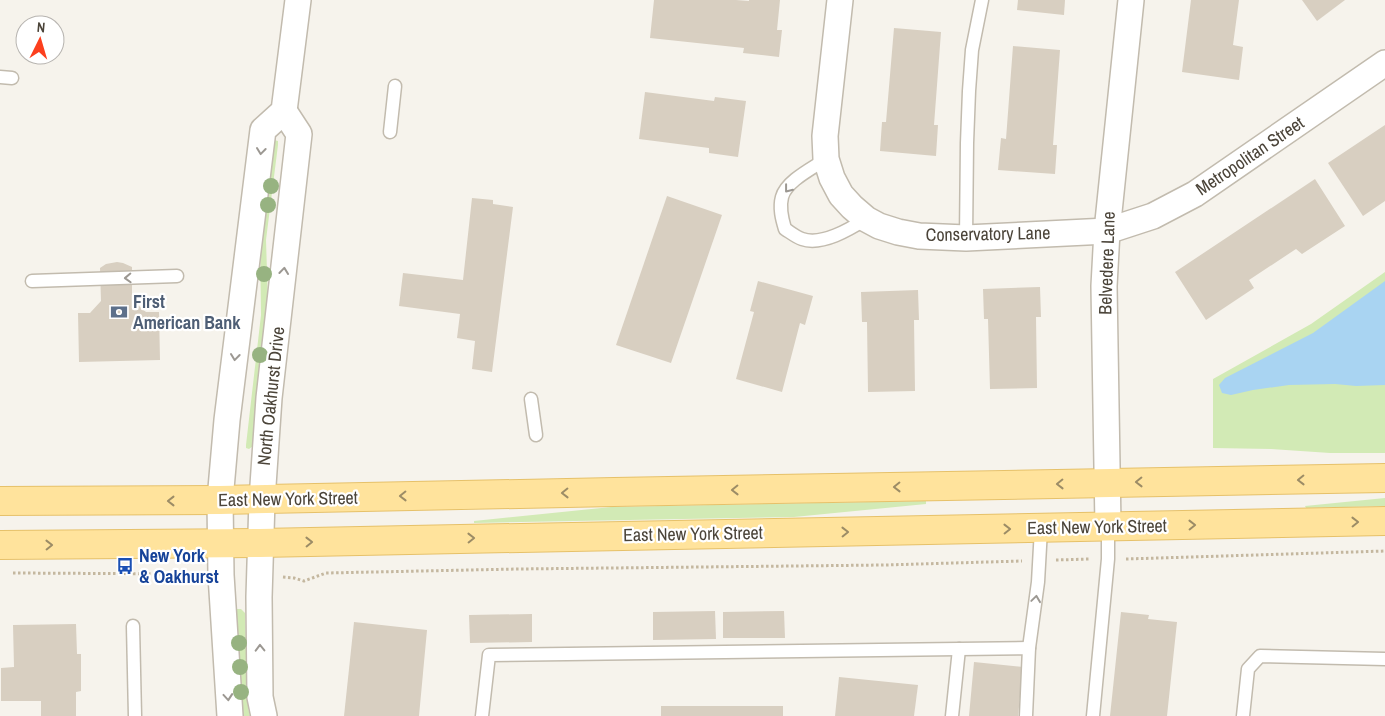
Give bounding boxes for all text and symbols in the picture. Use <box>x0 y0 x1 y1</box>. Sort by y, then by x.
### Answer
north arrow <box>15 15 65 65</box>
text: N <box>36 18 46 36</box>
street label: Metropolitan Street <box>1191 110 1309 201</box>
one-way arrow <box>256 147 267 155</box>
one-way arrow <box>785 183 793 192</box>
street label: Belvedere Lane <box>1092 211 1121 315</box>
street label: Conservatory Lane <box>925 220 1051 247</box>
one-way arrow <box>278 267 289 275</box>
one-way arrow <box>124 272 132 283</box>
place label: First American Bank <box>133 289 241 335</box>
bank icon: First American Bank <box>109 302 129 322</box>
street label: North Oakhurst Drive <box>251 325 290 467</box>
one-way arrow <box>230 353 241 361</box>
one-way arrow <box>1297 475 1305 485</box>
one-way arrow <box>1135 477 1143 488</box>
one-way arrow <box>1055 479 1063 489</box>
one-way arrow <box>893 482 900 492</box>
street label: East New York Street <box>218 485 358 512</box>
one-way arrow <box>731 485 738 495</box>
one-way arrow <box>561 488 569 498</box>
one-way arrow <box>399 491 407 502</box>
one-way arrow <box>167 496 174 506</box>
street label: East New York Street <box>1027 513 1167 540</box>
one-way arrow <box>1351 517 1359 527</box>
street label: East New York Street <box>623 520 763 547</box>
one-way arrow <box>1188 520 1196 530</box>
one-way arrow <box>1004 524 1011 534</box>
one-way arrow <box>841 527 849 537</box>
one-way arrow <box>468 533 476 544</box>
one-way arrow <box>306 537 313 547</box>
one-way arrow <box>45 540 53 550</box>
place label: New York & Oakhurst <box>139 543 219 589</box>
bus stop icon: New York & Oakhurst <box>115 556 135 576</box>
one-way arrow <box>1030 595 1040 604</box>
one-way arrow <box>255 644 265 652</box>
one-way arrow <box>223 693 234 701</box>

